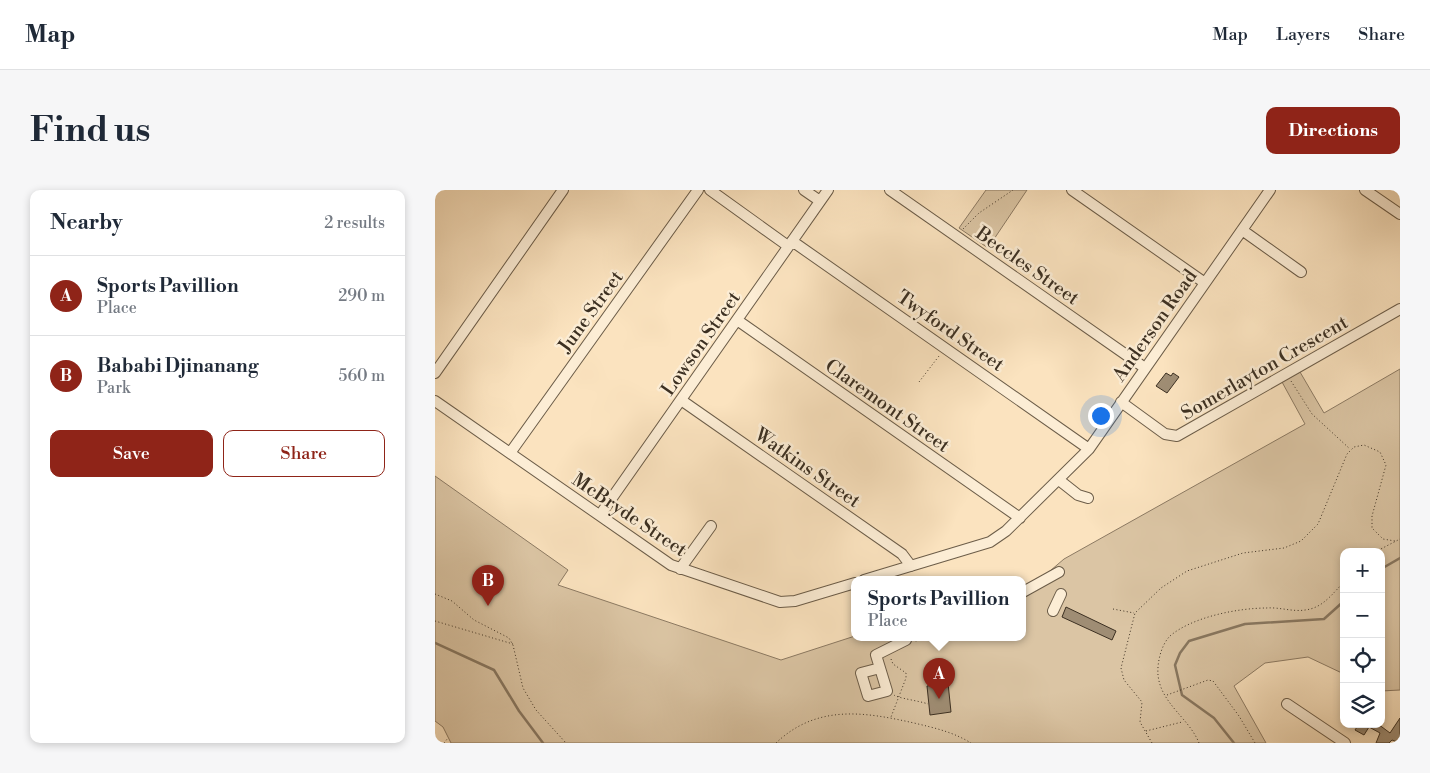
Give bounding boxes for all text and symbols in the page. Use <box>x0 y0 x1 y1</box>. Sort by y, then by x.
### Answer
text: Map <box>25 20 75 50</box>
text: Map <box>1213 23 1248 46</box>
text: Layers <box>1276 23 1330 46</box>
text: Share <box>1358 23 1405 46</box>
button: Directions <box>1266 107 1400 154</box>
text: Find us <box>30 109 150 152</box>
text: Nearby <box>50 210 123 236</box>
text: 2 results <box>324 213 385 233</box>
street label: Beccles Street <box>970 221 1084 311</box>
street label: Anderson Road <box>1107 265 1202 387</box>
street label: June Street <box>552 266 629 358</box>
text: Sports Pavillion <box>97 274 239 298</box>
street label: Twyford Street <box>892 285 1009 377</box>
text: A <box>60 286 72 306</box>
text: 290 m <box>338 286 385 306</box>
street label: Lowson Street <box>656 286 746 400</box>
text: Place <box>97 298 137 318</box>
street label: Somerlayton Crescent <box>1177 310 1352 425</box>
text: Bababi Djinanang <box>97 354 258 378</box>
street label: Claremont Street <box>820 354 955 458</box>
text: B <box>60 366 72 386</box>
text: 560 m <box>339 366 385 386</box>
text: Park <box>97 378 130 398</box>
your location <box>1088 403 1114 429</box>
street label: Watkins Street <box>749 422 865 513</box>
button: Save <box>50 430 213 477</box>
button: Share <box>223 430 385 477</box>
street label: McBryde Street <box>567 468 692 562</box>
map controls <box>1340 548 1385 728</box>
button: + <box>1340 548 1385 593</box>
pin: B <box>472 565 504 606</box>
popup <box>851 576 1026 641</box>
text: Sports Pavillion <box>868 587 1009 611</box>
button: − <box>1340 593 1385 638</box>
text: Place <box>868 611 908 631</box>
button: locate <box>1340 638 1385 683</box>
pin: A <box>923 658 955 699</box>
button: layers <box>1340 683 1385 728</box>

